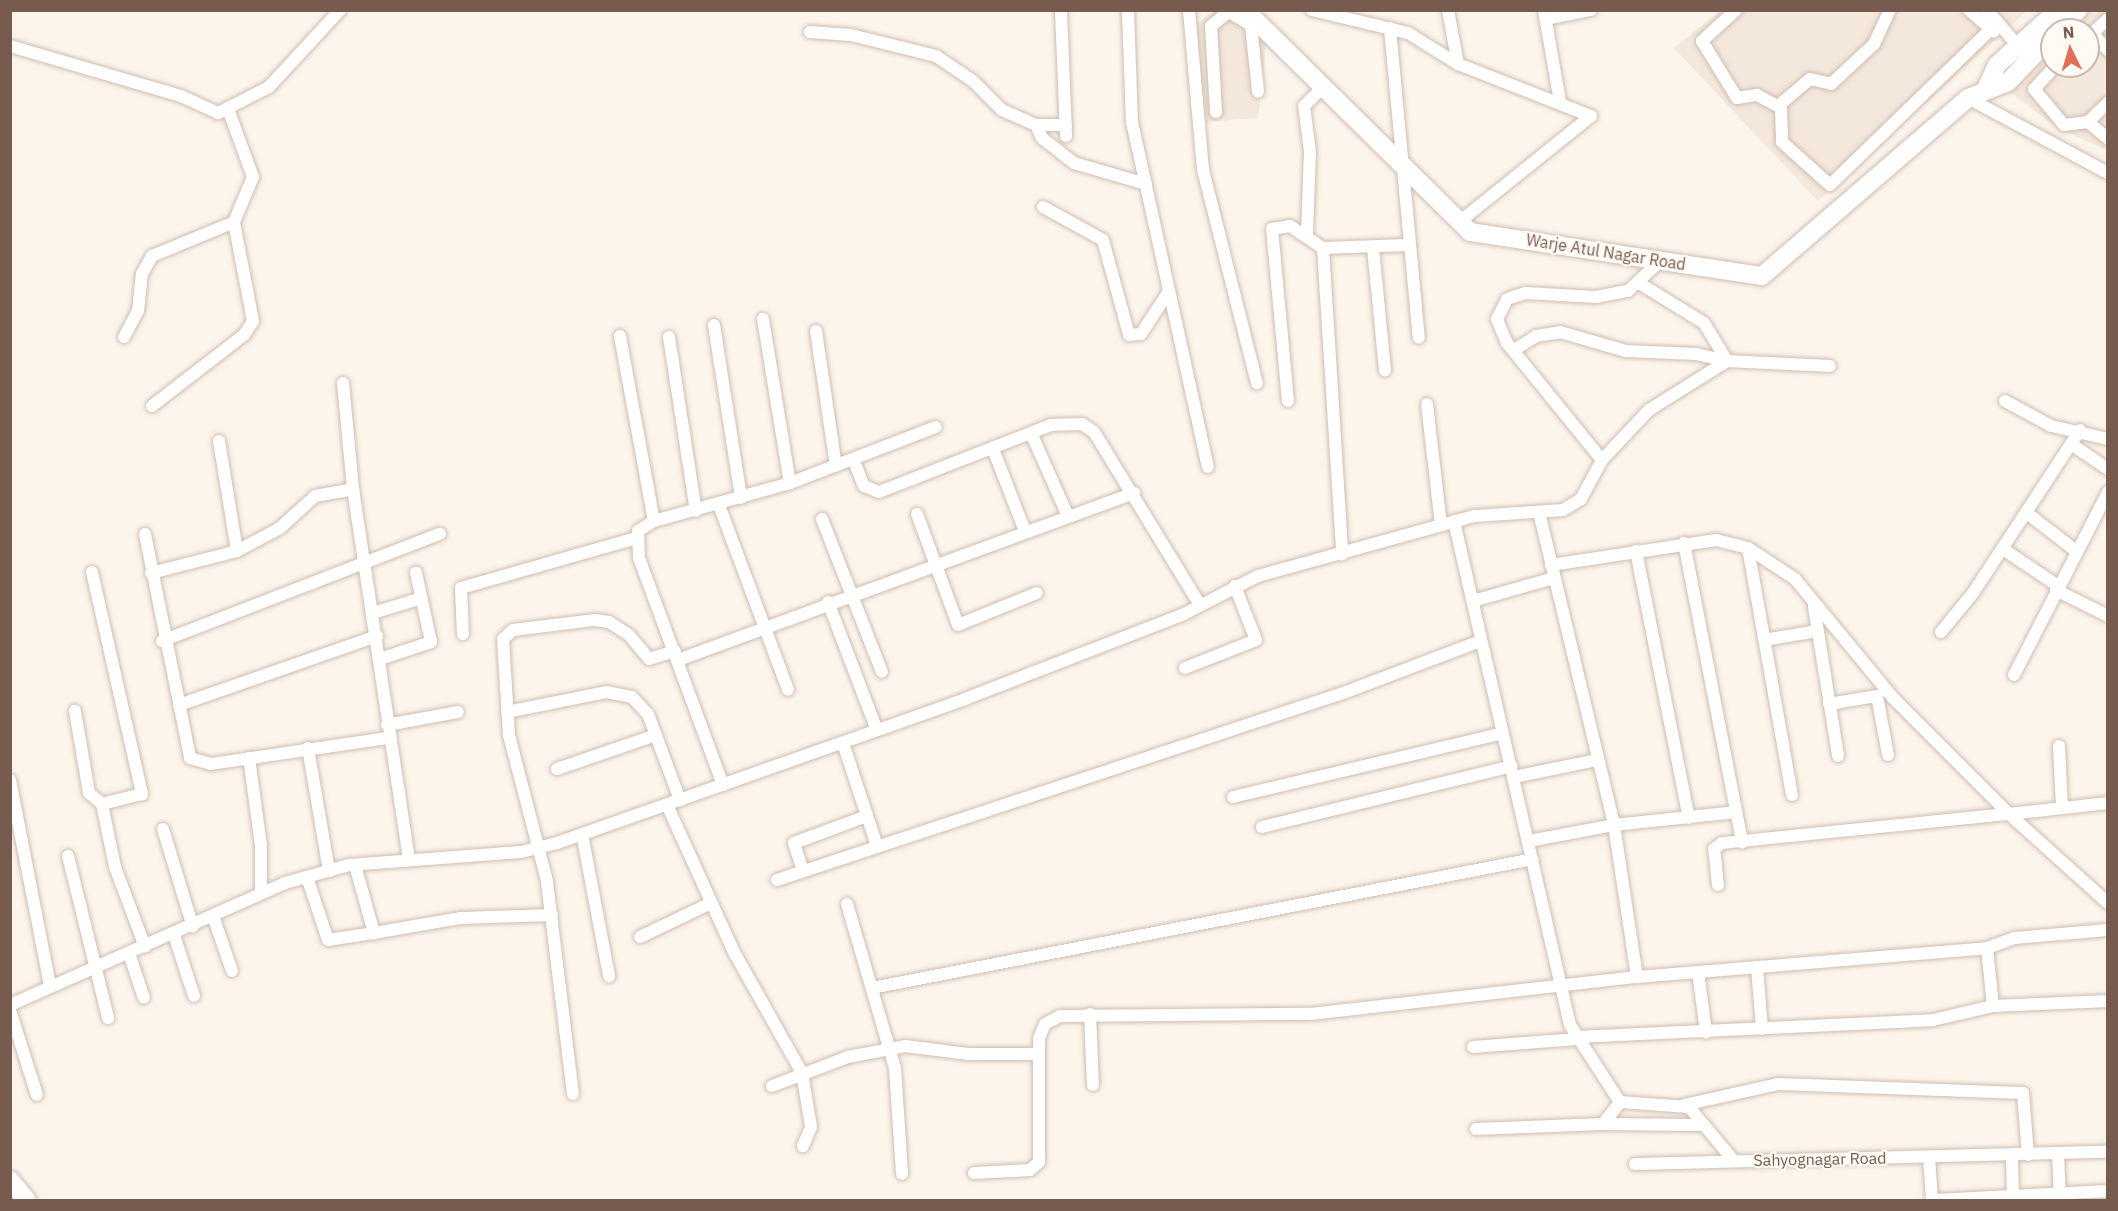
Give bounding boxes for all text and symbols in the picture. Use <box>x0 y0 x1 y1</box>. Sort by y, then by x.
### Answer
north arrow <box>2040 18 2100 78</box>
text: N <box>2062 22 2075 43</box>
street label: Warje Atul Nagar Road <box>1525 230 1687 274</box>
street label: Sahyognagar Road <box>1753 1148 1887 1170</box>

